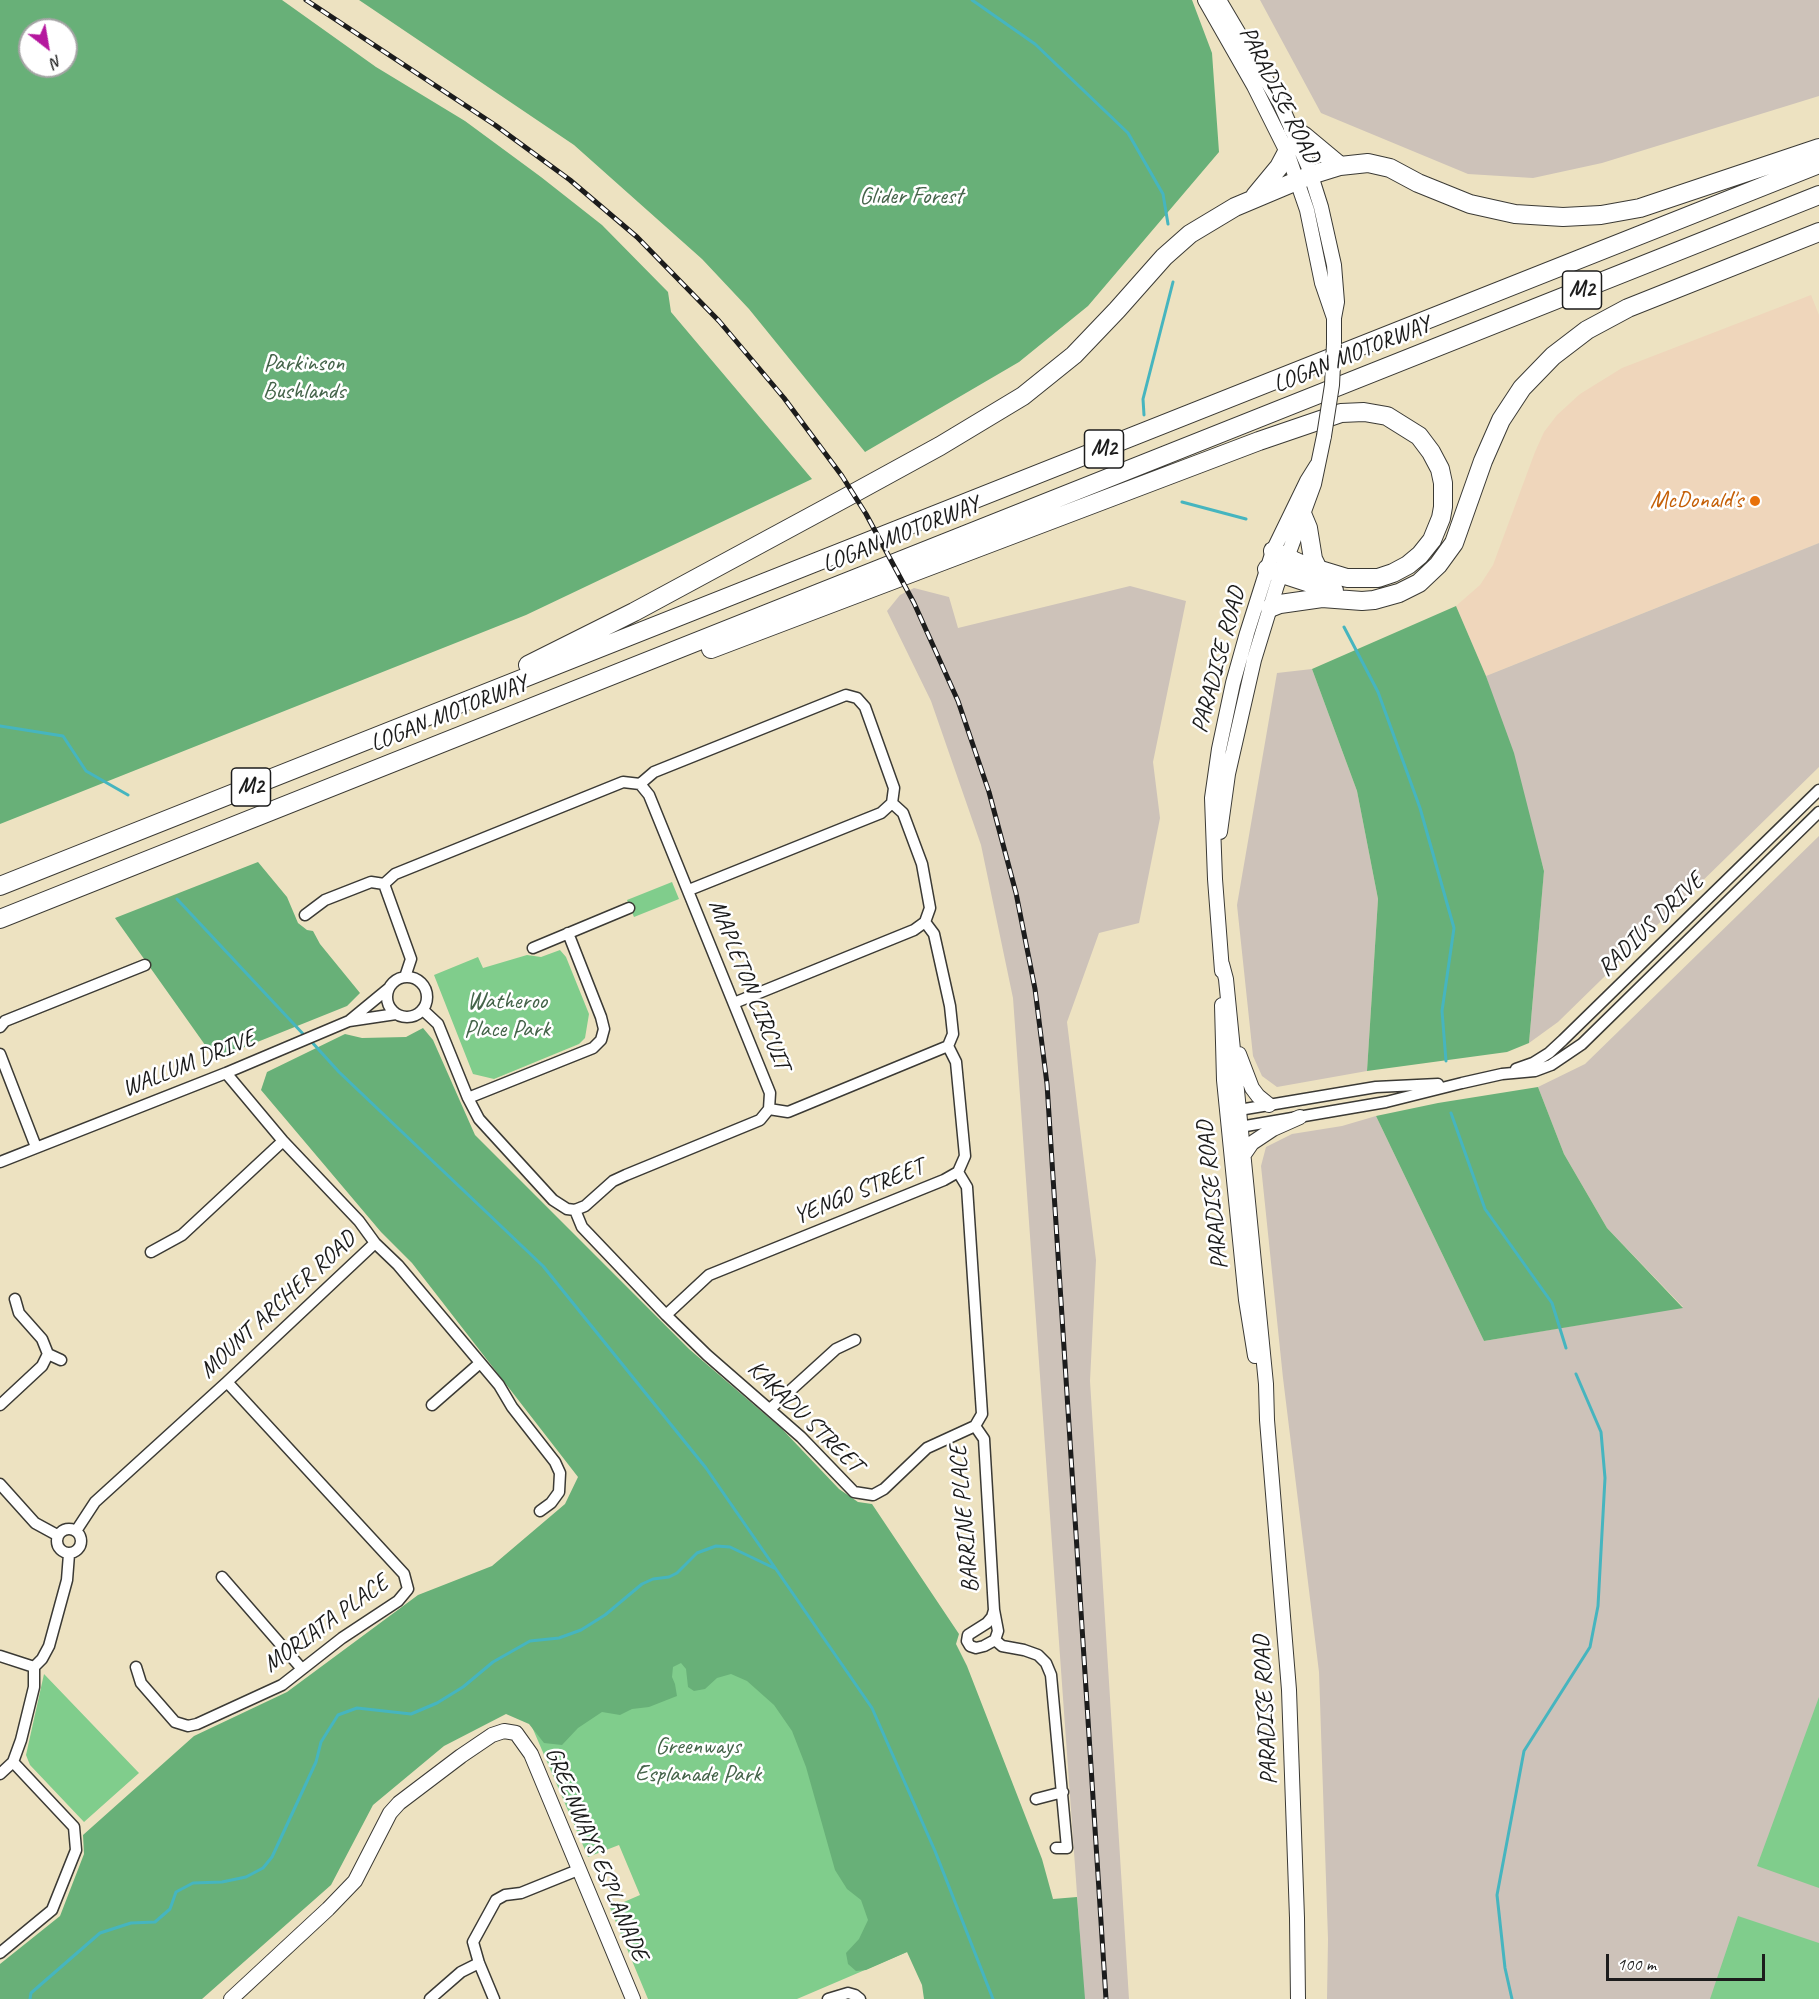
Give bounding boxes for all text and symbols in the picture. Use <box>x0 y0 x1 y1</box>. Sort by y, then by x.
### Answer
north arrow <box>18 18 78 78</box>
street label: PARADISE ROAD <box>1232 22 1326 168</box>
text: N <box>47 51 66 73</box>
park label: Glider Forest <box>859 183 963 211</box>
road number: M2 <box>1562 271 1602 309</box>
street label: LOGAN MOTORWAY <box>1269 310 1435 400</box>
park label: Parkinson Bushlands <box>263 350 345 406</box>
road number: M2 <box>1084 430 1124 468</box>
place label: McDonald's <box>1650 487 1743 515</box>
street label: LOGAN MOTORWAY <box>818 490 984 580</box>
marker: McDonald's <box>1748 494 1762 508</box>
street label: PARADISE ROAD <box>1186 584 1252 736</box>
street label: LOGAN MOTORWAY <box>366 669 532 759</box>
road number: M2 <box>232 768 270 806</box>
street label: RADIUS DRIVE <box>1592 867 1710 983</box>
street label: MAPLETON CIRCUIT <box>702 896 796 1074</box>
park label: Watheroo Place Park <box>464 988 550 1044</box>
street label: WALLUM DRIVE <box>118 1024 260 1104</box>
street label: PARADISE ROAD <box>1191 1119 1235 1271</box>
street label: YENGO STREET <box>790 1153 928 1231</box>
street label: MOUNT ARCHER ROAD <box>194 1225 362 1385</box>
street label: KAKADU STREET <box>741 1355 869 1479</box>
street label: BARRINE PLACE <box>944 1444 986 1594</box>
street label: MORIATA PLACE <box>258 1569 394 1679</box>
street label: PARADISE ROAD <box>1248 1635 1284 1785</box>
park label: Greenways Esplanade Park <box>635 1733 761 1789</box>
street label: GREENWAYS ESPLANADE <box>538 1743 654 1965</box>
scale bar <box>1609 1942 1768 1980</box>
text: 100 m <box>1617 1953 1656 1975</box>

